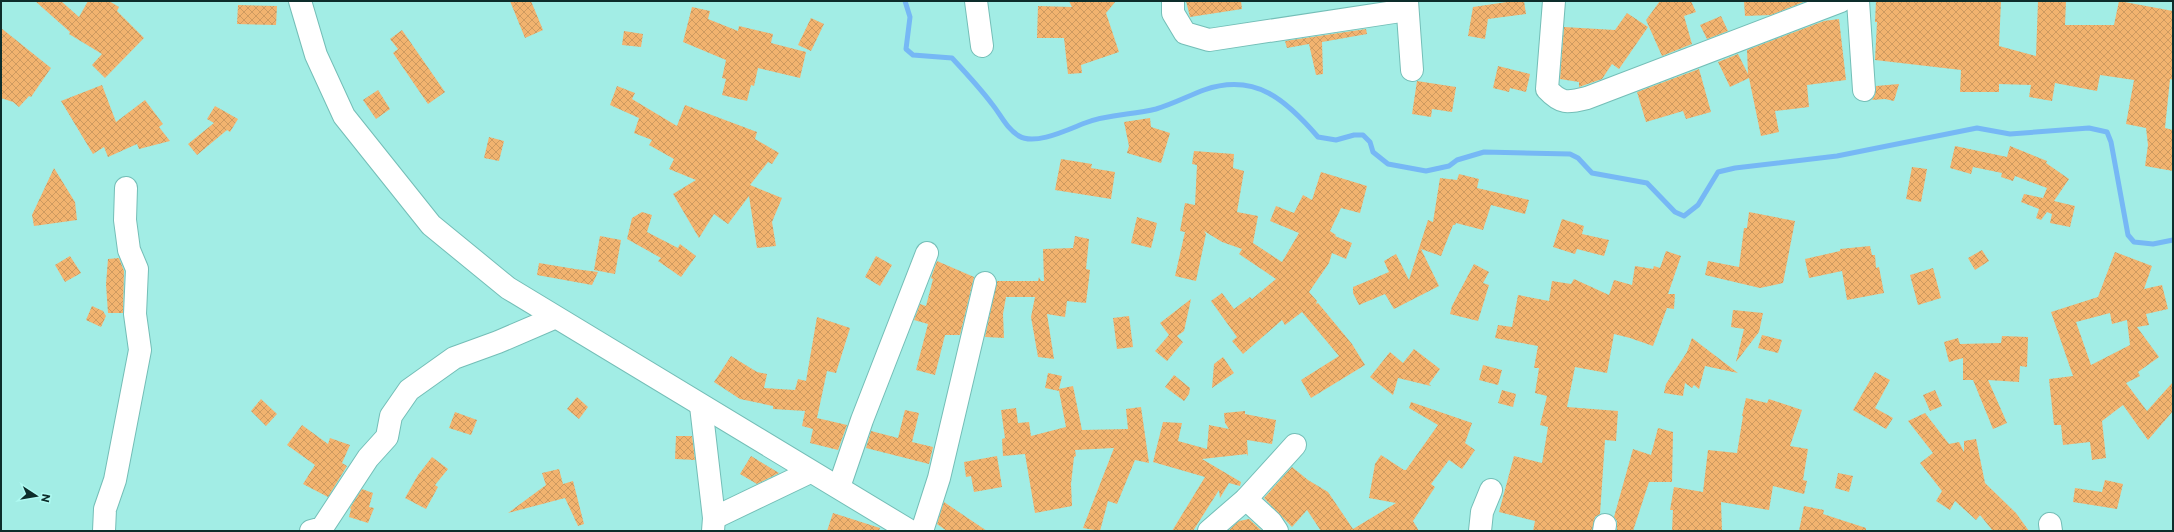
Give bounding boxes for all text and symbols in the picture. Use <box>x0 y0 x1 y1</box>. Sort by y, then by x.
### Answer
north arrow <box>16 476 56 516</box>
text: N <box>39 493 53 504</box>

